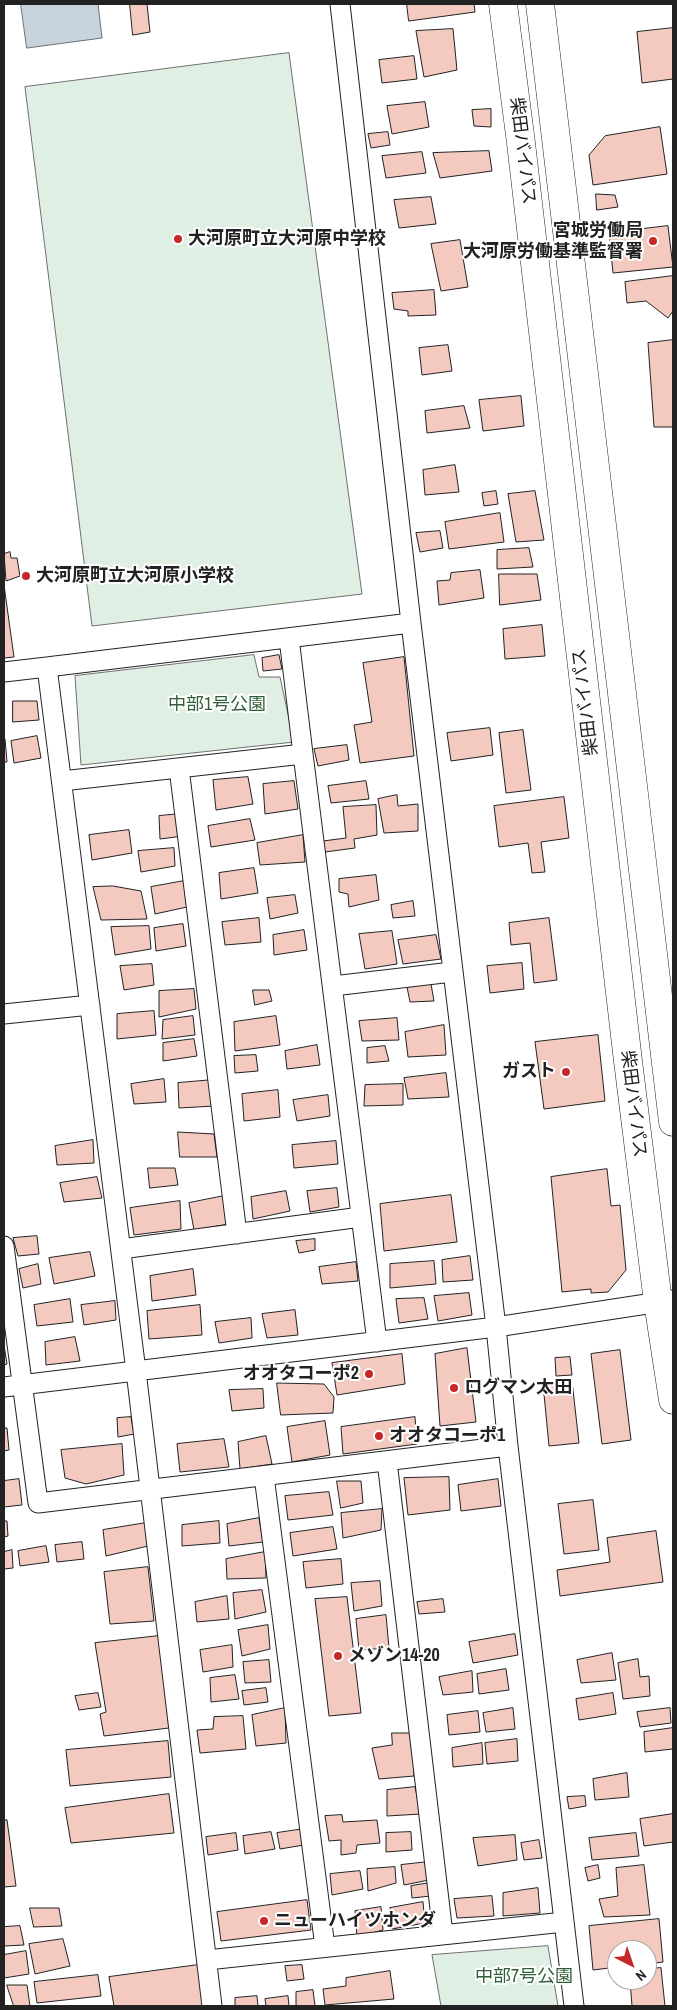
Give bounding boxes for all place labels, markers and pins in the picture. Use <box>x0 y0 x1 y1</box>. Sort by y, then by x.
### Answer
place label: 宮城労働局 大河原労働基準監督署 <box>463 220 643 262</box>
place label: 大河原町立大河原中学校 <box>188 228 386 250</box>
marker: 大河原町立大河原中学校 <box>172 233 184 245</box>
marker: 宮城労働局 大河原労働基準監督署 <box>647 235 659 247</box>
place label: 大河原町立大河原小学校 <box>36 565 234 587</box>
marker: 大河原町立大河原小学校 <box>20 570 32 582</box>
place label: ガスト <box>502 1061 556 1083</box>
marker: ガスト <box>560 1066 572 1078</box>
place label: オオタコーポ2 <box>243 1363 359 1385</box>
marker: オオタコーポ2 <box>363 1368 375 1380</box>
place label: ログマン太田 <box>464 1377 572 1399</box>
marker: ログマン太田 <box>448 1382 460 1394</box>
place label: オオタコーポ1 <box>389 1425 505 1447</box>
marker: オオタコーポ1 <box>373 1430 385 1442</box>
place label: メゾン14-20 <box>348 1645 440 1667</box>
marker: メゾン14-20 <box>332 1650 344 1662</box>
place label: ニューハイツホンダ <box>274 1910 436 1932</box>
marker: ニューハイツホンダ <box>258 1915 270 1927</box>

